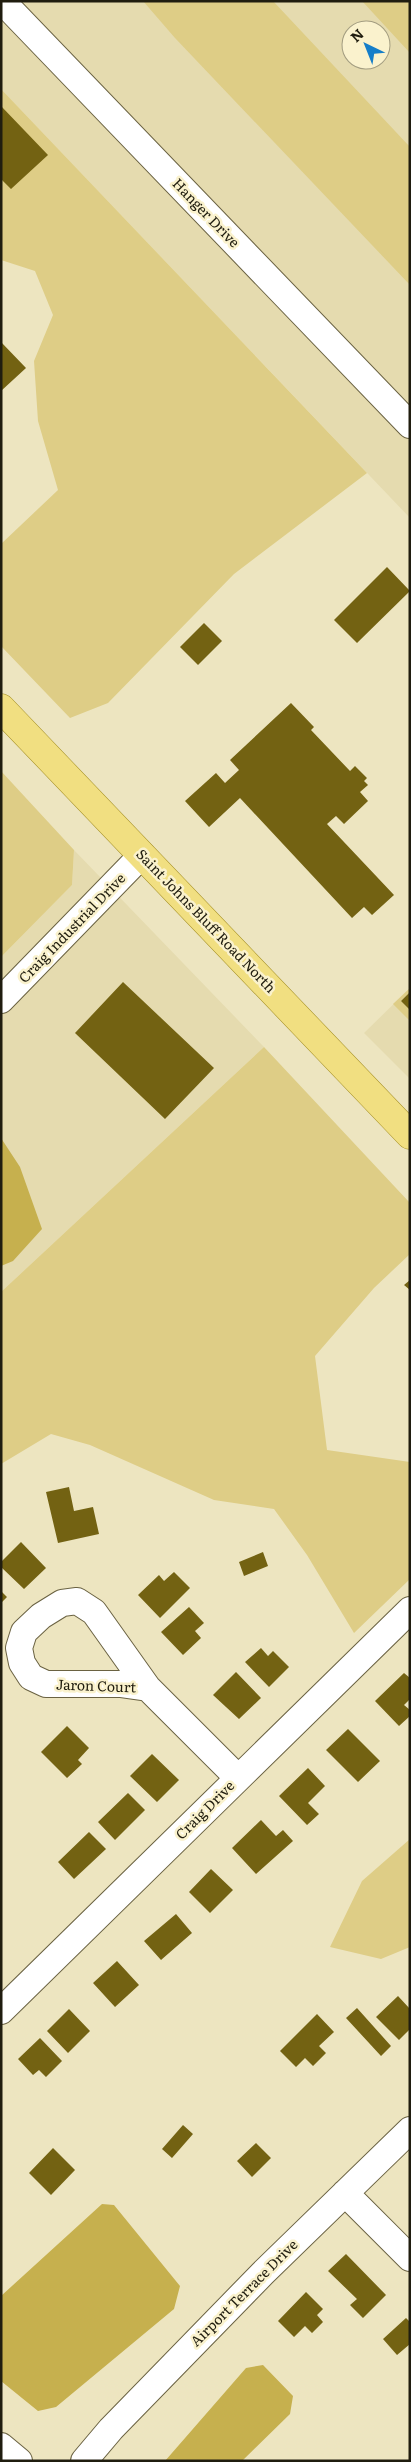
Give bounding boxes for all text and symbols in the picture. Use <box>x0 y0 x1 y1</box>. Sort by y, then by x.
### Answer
north arrow <box>341 20 391 70</box>
text: N <box>345 23 368 46</box>
street label: Hanger Drive <box>169 173 245 251</box>
street label: Saint Johns Bluff Road North <box>132 844 281 997</box>
street label: Craig Industrial Drive <box>13 868 129 987</box>
street label: Jaron Court <box>56 1674 137 1696</box>
street label: Craig Drive <box>170 1775 238 1843</box>
street label: Airport Terrace Drive <box>185 2234 301 2350</box>

